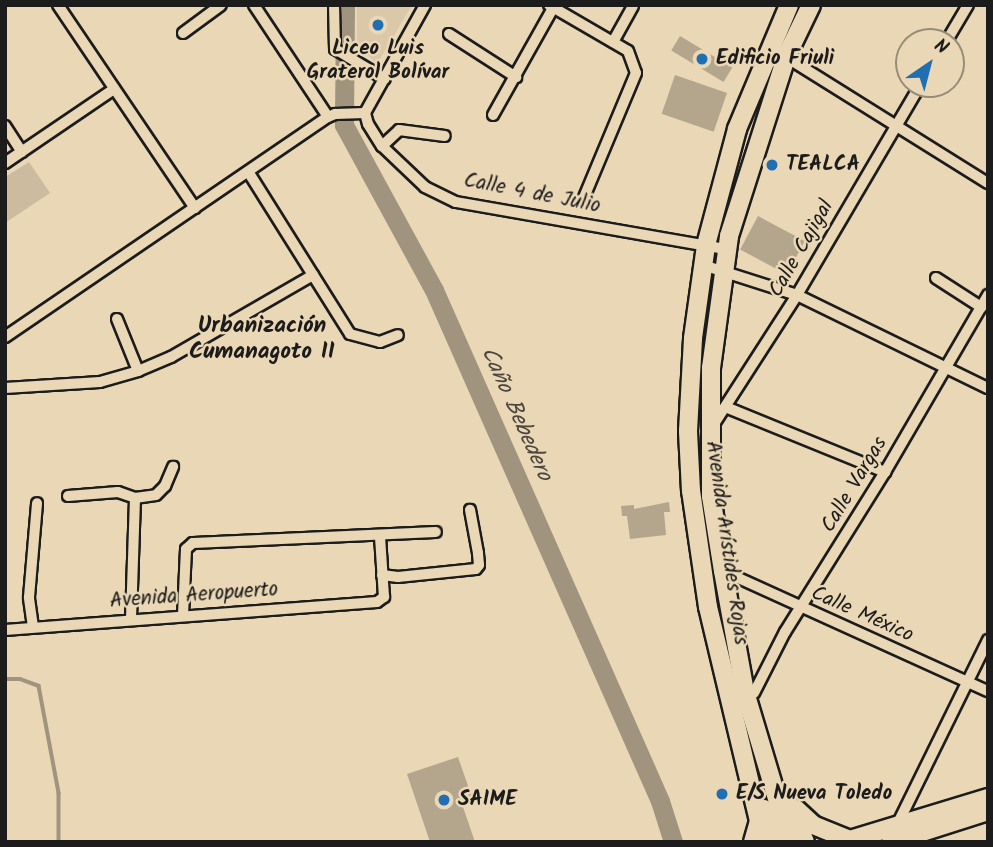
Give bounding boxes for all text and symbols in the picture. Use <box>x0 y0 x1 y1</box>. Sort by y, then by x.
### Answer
marker: Liceo Luis Graterol Bolívar <box>370 17 386 33</box>
north arrow <box>895 28 965 98</box>
text: N <box>927 32 954 63</box>
place label: Liceo Luis Graterol Bolívar <box>307 36 449 86</box>
place label: Edificio Friuli <box>716 46 834 72</box>
marker: Edificio Friuli <box>694 51 710 67</box>
place label: TEALCA <box>786 152 860 178</box>
marker: TEALCA <box>764 157 780 173</box>
street label: Calle 4 de Julio <box>462 168 602 220</box>
street label: Calle Cajigal <box>764 196 840 302</box>
district label: Urbanización Cumanagoto II <box>189 312 335 366</box>
water label: Caño Bebedero <box>474 343 558 485</box>
street label: Calle Vargas <box>817 433 893 537</box>
street label: Avenida Arístides Rojas <box>699 439 753 647</box>
street label: Avenida Aeropuerto <box>109 578 279 614</box>
street label: Calle México <box>807 581 917 649</box>
place label: E/S Nueva Toledo <box>736 781 892 807</box>
marker: E/S Nueva Toledo <box>714 786 730 802</box>
place label: SAIME <box>458 787 517 813</box>
marker: SAIME <box>436 792 452 808</box>

